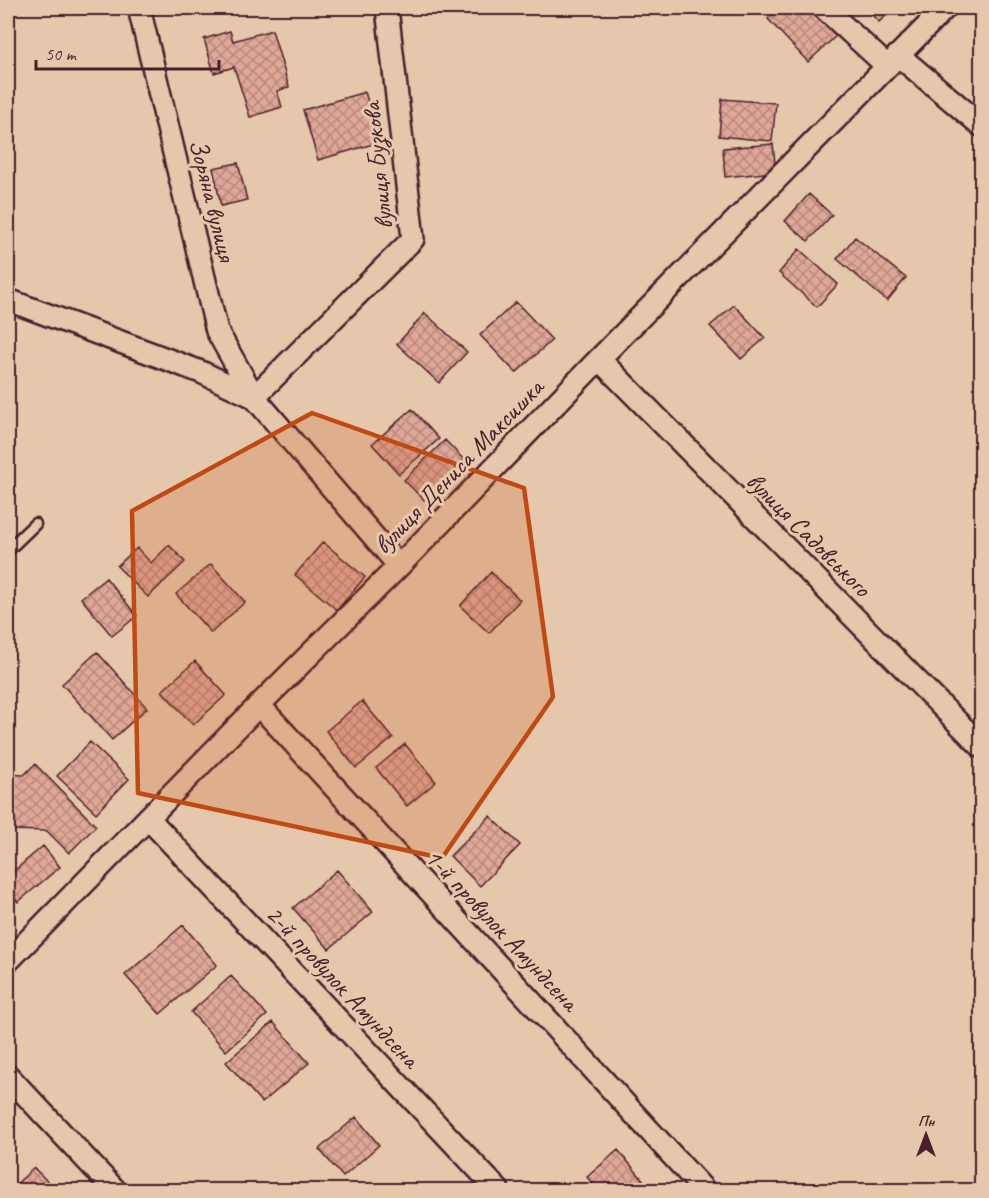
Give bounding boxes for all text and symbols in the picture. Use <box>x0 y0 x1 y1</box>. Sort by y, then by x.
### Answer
scale bar <box>36 33 219 71</box>
text: 50 m <box>45 43 78 65</box>
street label: вулиця Бузкова <box>354 98 402 231</box>
street label: Зоряна вулиця <box>181 136 244 267</box>
street label: вулиця Дениса Максишка <box>366 370 552 561</box>
street label: вулиця Садовського <box>739 465 880 605</box>
street label: 1-й провулок Амундсена <box>418 841 587 1020</box>
street label: 2-й провулок Амундсена <box>259 898 428 1077</box>
north arrow <box>896 1105 956 1165</box>
text: Пн <box>918 1111 935 1131</box>

